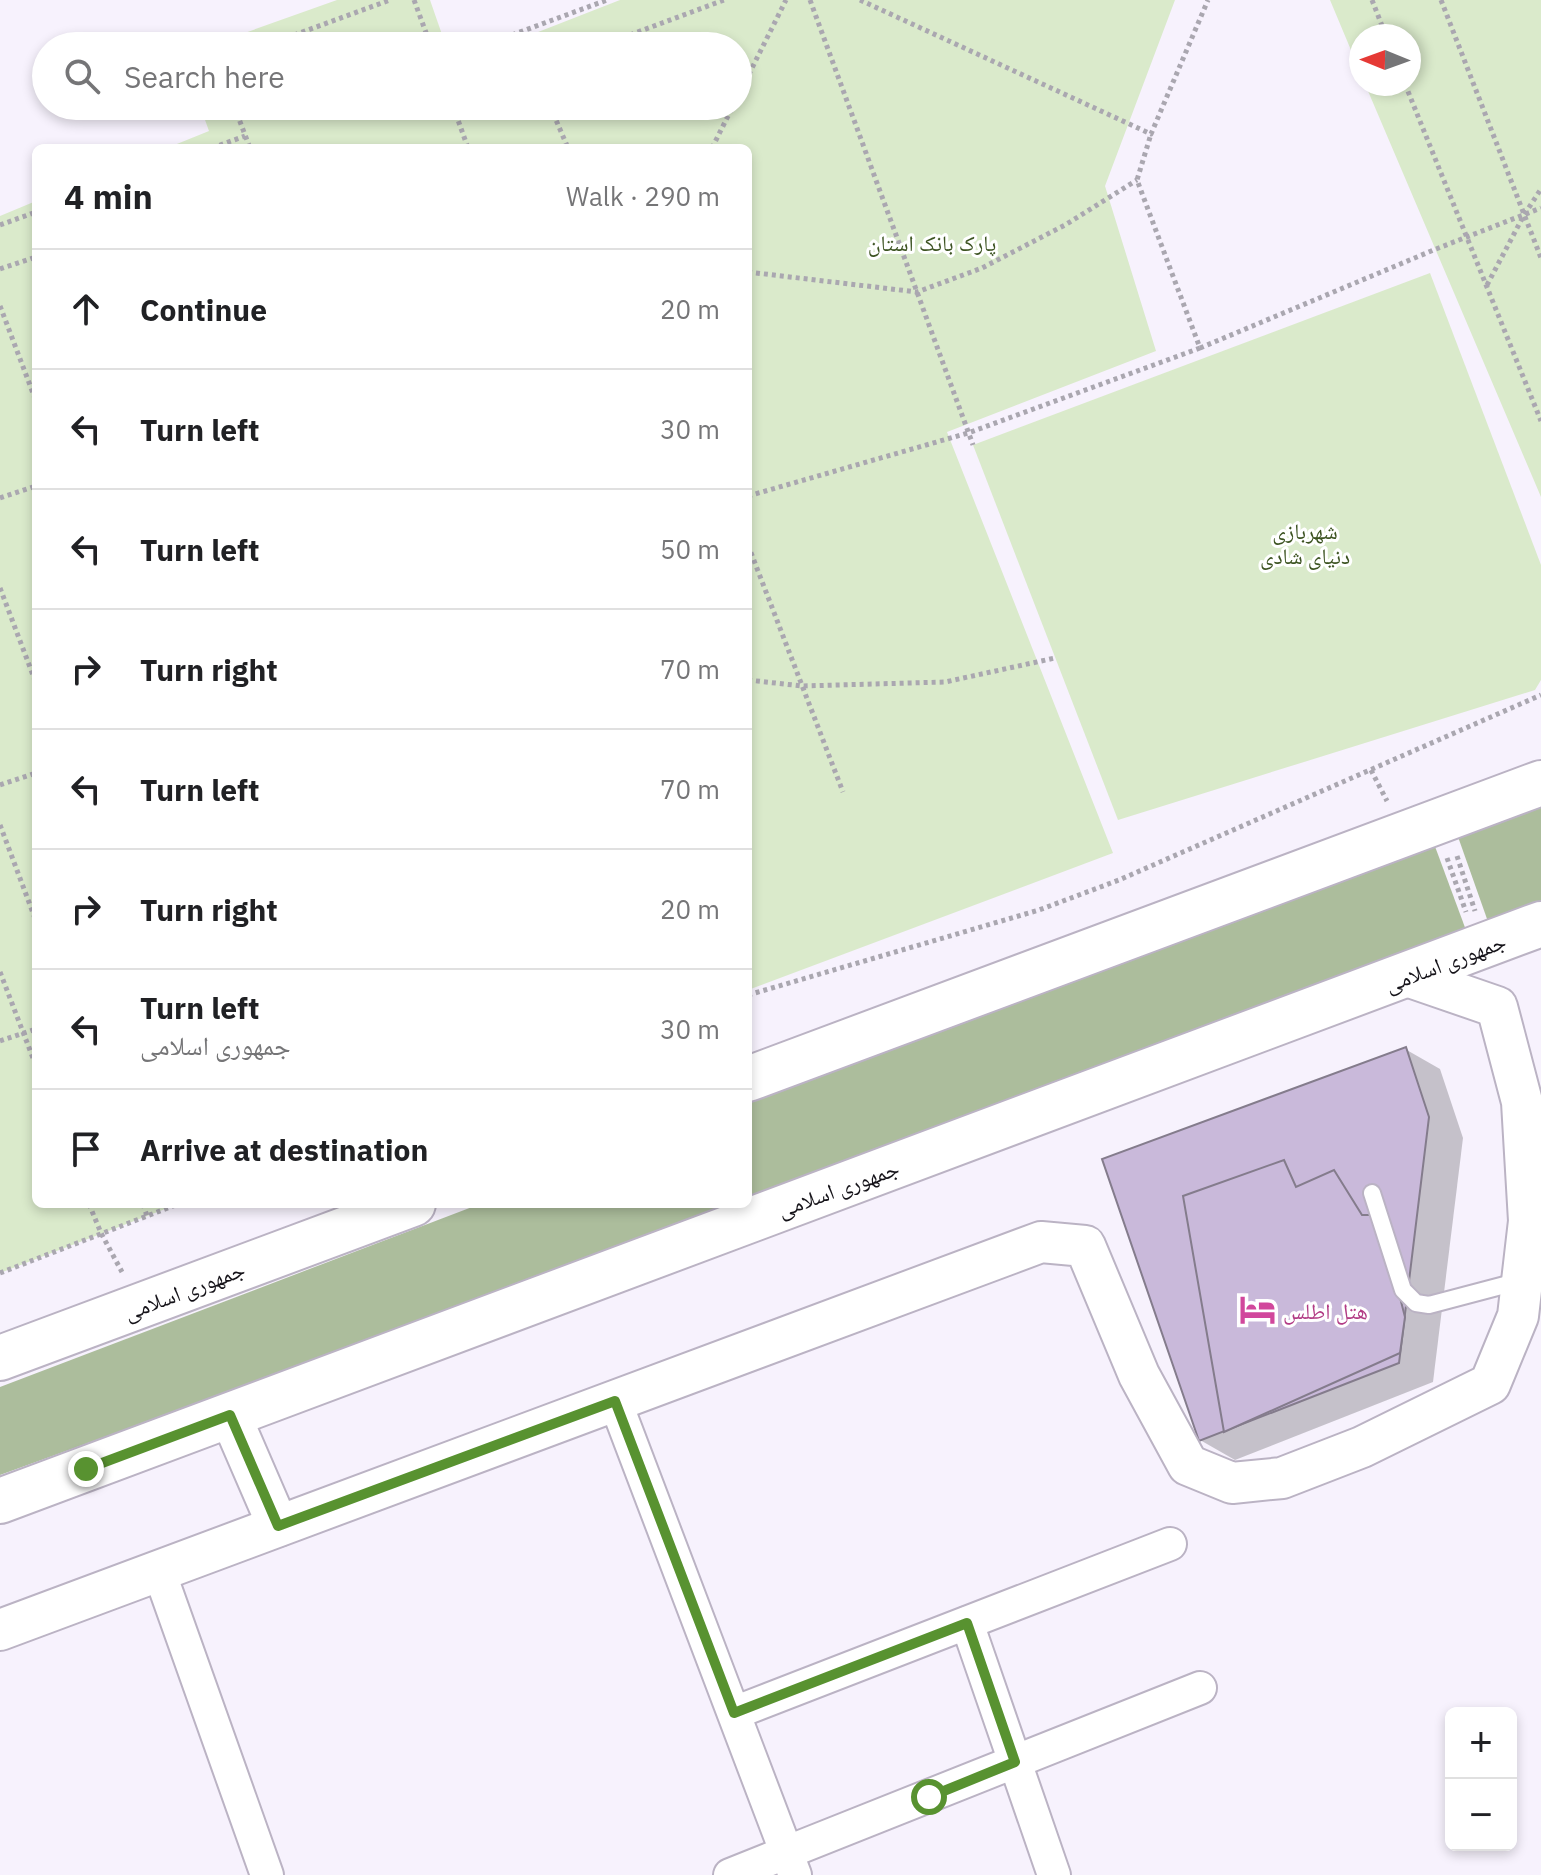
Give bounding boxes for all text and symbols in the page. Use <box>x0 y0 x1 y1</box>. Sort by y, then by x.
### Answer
north arrow <box>1349 24 1421 96</box>
search box <box>32 32 752 120</box>
icon: search <box>60 54 104 98</box>
text: Search here <box>124 57 285 96</box>
text: 4 min <box>64 174 153 218</box>
text: Walk · 290 m <box>566 179 720 213</box>
park label: پارک بانک استان <box>868 228 996 257</box>
icon: ahead <box>64 287 108 331</box>
text: Continue <box>140 290 267 329</box>
text: 20 m <box>660 292 720 326</box>
icon: left <box>64 407 108 451</box>
text: Turn left <box>140 410 259 449</box>
text: 30 m <box>660 412 720 446</box>
park label: شهربازی دنیای شادی <box>1260 516 1350 570</box>
icon: left <box>64 527 108 571</box>
text: Turn left <box>140 530 259 569</box>
text: 50 m <box>660 532 720 566</box>
icon: right <box>64 647 108 691</box>
text: Turn right <box>140 650 278 689</box>
text: 70 m <box>660 652 720 686</box>
icon: left <box>64 767 108 811</box>
text: Turn left <box>140 770 259 809</box>
text: 70 m <box>660 772 720 806</box>
icon: right <box>64 887 108 931</box>
text: Turn right <box>140 890 278 929</box>
text: 20 m <box>660 892 720 926</box>
street label: جمهوری اسلامی <box>1380 926 1510 998</box>
text: Turn left <box>140 988 259 1027</box>
icon: left <box>64 1007 108 1051</box>
text: 30 m <box>660 1012 720 1046</box>
text: جمهوری اسلامی <box>140 1028 290 1062</box>
icon: arrive <box>64 1127 108 1171</box>
text: Arrive at destination <box>140 1130 428 1169</box>
street label: جمهوری اسلامی <box>773 1153 903 1223</box>
street label: جمهوری اسلامی <box>119 1254 249 1326</box>
hotel icon: هتل اطلس <box>1238 1291 1276 1329</box>
place label: هتل اطلس <box>1283 1296 1368 1325</box>
route end <box>68 1451 104 1487</box>
map controls <box>1445 1707 1517 1851</box>
button: + <box>1445 1707 1517 1779</box>
route start <box>911 1779 947 1815</box>
button: − <box>1445 1779 1517 1851</box>

